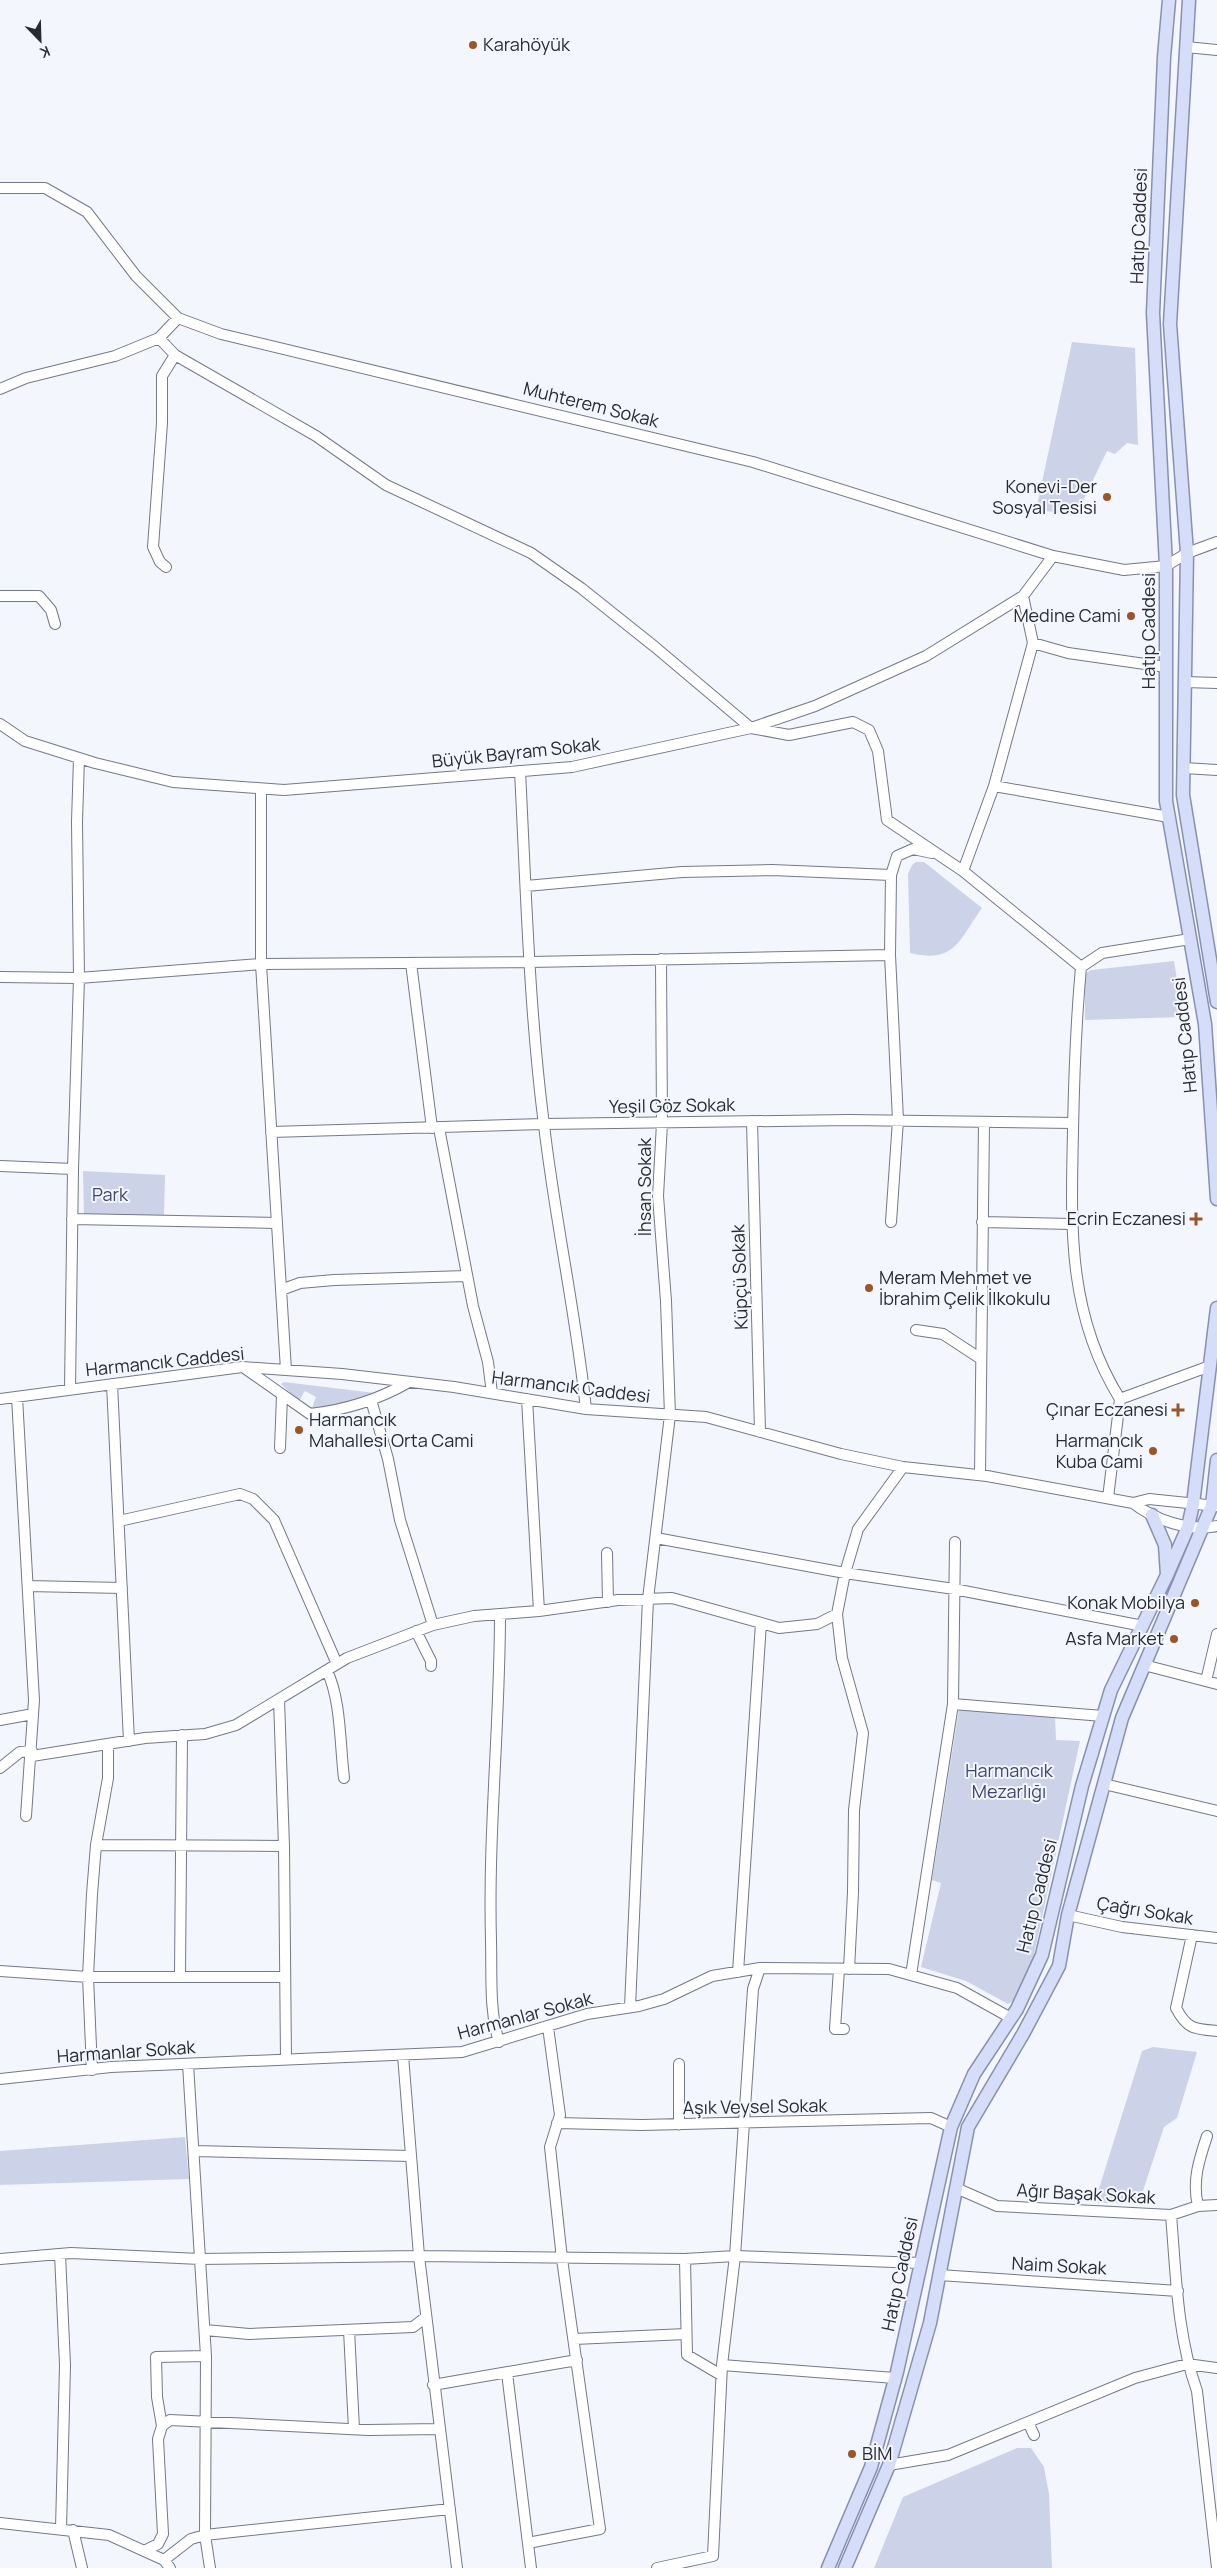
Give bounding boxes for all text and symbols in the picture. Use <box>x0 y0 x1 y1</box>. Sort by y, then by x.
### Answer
north arrow <box>15 15 65 65</box>
place label: Karahöyük <box>483 32 571 56</box>
marker: Karahöyük <box>467 39 479 51</box>
text: K <box>37 42 53 63</box>
street label: Hatıp Caddesi <box>1124 167 1152 285</box>
street label: Muhterem Sokak <box>521 376 663 433</box>
place label: Konevi-Der Sosyal Tesisi <box>992 474 1097 519</box>
marker: Konevi-Der Sosyal Tesisi <box>1101 491 1113 503</box>
street label: Hatıp Caddesi <box>1136 573 1160 689</box>
place label: Medine Cami <box>1013 603 1121 627</box>
marker: Medine Cami <box>1125 610 1137 622</box>
street label: Büyük Bayram Sokak <box>431 731 602 773</box>
street label: Hatıp Caddesi <box>1166 976 1202 1094</box>
street label: Yeşil Göz Sokak <box>609 1092 736 1118</box>
street label: İhsan Sokak <box>632 1137 656 1236</box>
park label: Park <box>92 1182 129 1206</box>
place label: Ecrin Eczanesi <box>1067 1206 1186 1230</box>
marker: Ecrin Eczanesi <box>1190 1213 1202 1225</box>
street label: Küpçü Sokak <box>725 1223 753 1330</box>
place label: Meram Mehmet ve İbrahim Çelik İlkokulu <box>879 1265 1050 1310</box>
marker: Meram Mehmet ve İbrahim Çelik İlkokulu <box>863 1282 875 1294</box>
street label: Harmancık Caddesi <box>84 1341 245 1381</box>
street label: Harmancık Caddesi <box>490 1364 652 1408</box>
place label: Çınar Eczanesi <box>1046 1397 1168 1421</box>
marker: Çınar Eczanesi <box>1172 1404 1184 1416</box>
place label: Harmancık Mahallesi Orta Cami <box>309 1407 474 1452</box>
marker: Harmancık Mahallesi Orta Cami <box>293 1424 305 1436</box>
place label: Harmancık Kuba Cami <box>1055 1428 1144 1473</box>
marker: Harmancık Kuba Cami <box>1147 1445 1159 1457</box>
place label: Konak Mobilya <box>1067 1590 1185 1614</box>
marker: Konak Mobilya <box>1189 1597 1201 1609</box>
place label: Asfa Market <box>1065 1626 1164 1650</box>
marker: Asfa Market <box>1168 1633 1180 1645</box>
park label: Harmancık Mezarlığı <box>965 1758 1054 1803</box>
street label: Hatıp Caddesi <box>1010 1836 1062 1955</box>
street label: Çağrı Sokak <box>1095 1891 1196 1930</box>
street label: Harmanlar Sokak <box>455 1985 596 2045</box>
street label: Harmanlar Sokak <box>56 2034 197 2068</box>
street label: Aşık Veysel Sokak <box>682 2093 829 2119</box>
street label: Ağır Başak Sokak <box>1016 2177 1157 2209</box>
street label: Hatıp Caddesi <box>875 2214 923 2333</box>
street label: Naim Sokak <box>1011 2251 1108 2280</box>
place label: BİM <box>862 2441 892 2465</box>
marker: BİM <box>846 2448 858 2460</box>

